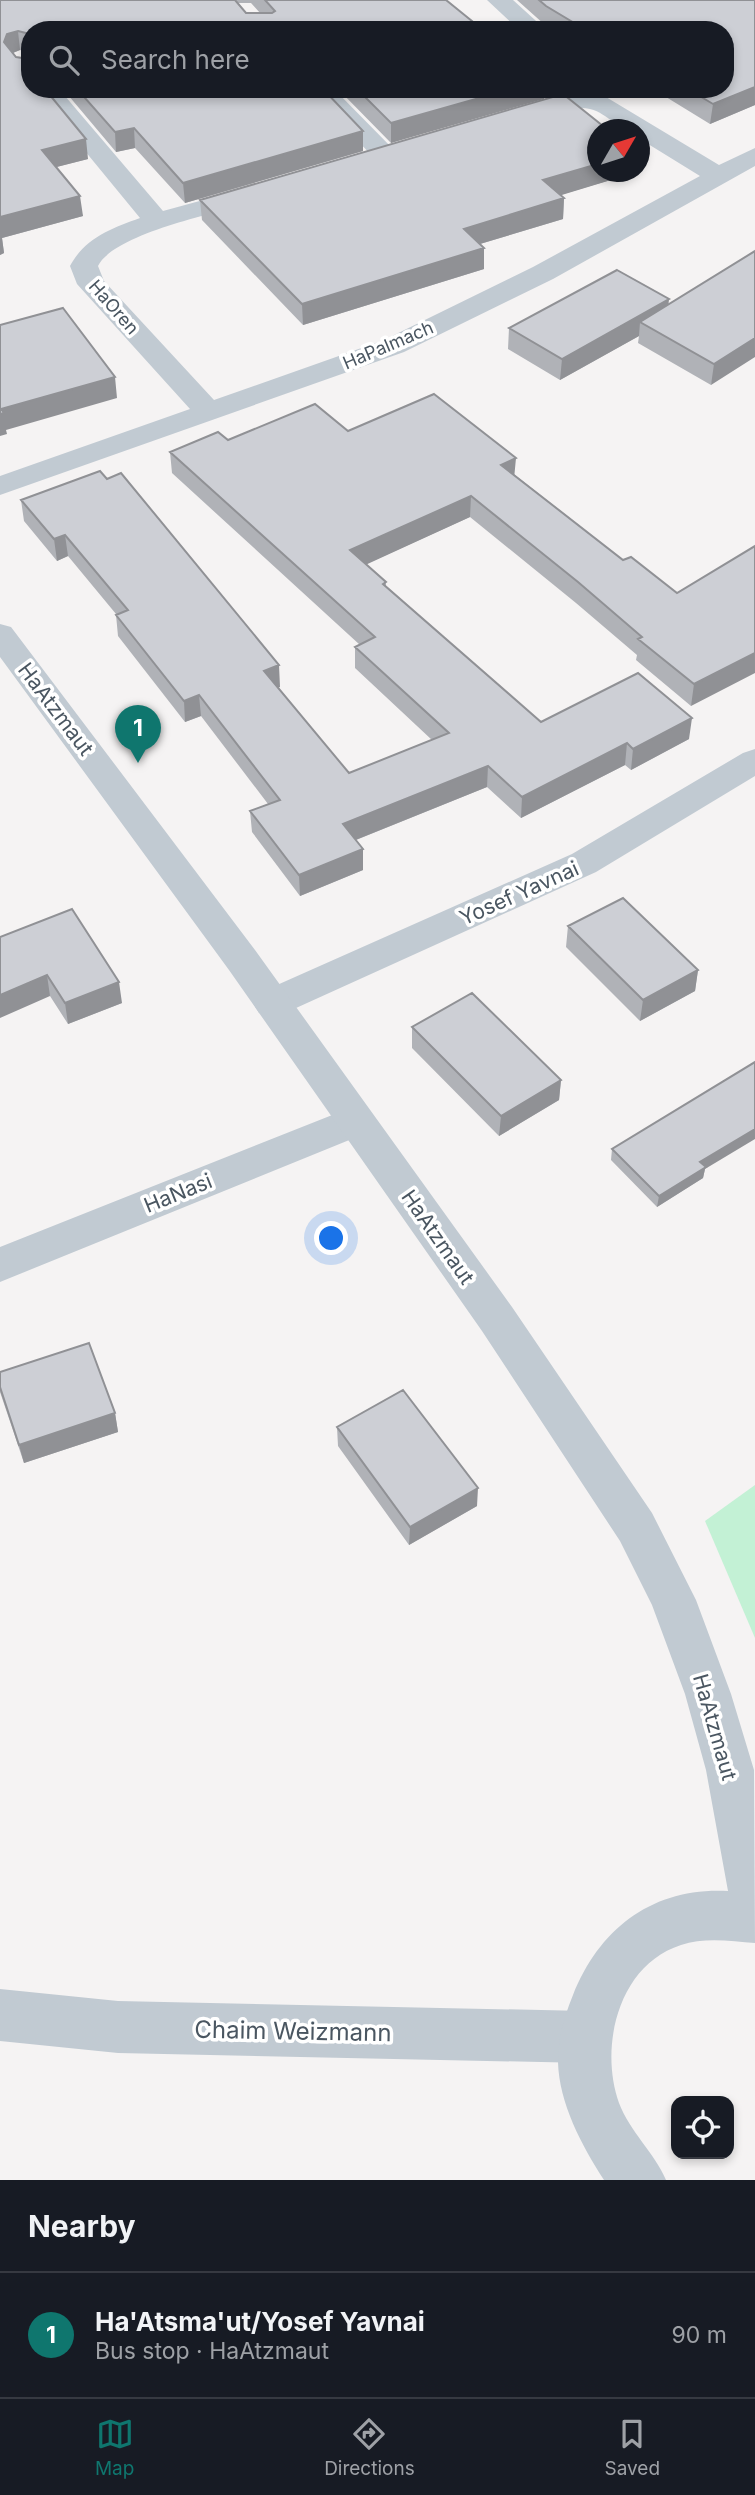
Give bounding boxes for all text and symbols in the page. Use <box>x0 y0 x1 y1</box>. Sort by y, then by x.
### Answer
search box <box>21 21 734 98</box>
icon: search <box>45 41 83 79</box>
text: Search here <box>101 44 250 75</box>
north arrow <box>587 119 650 182</box>
street label: HaOren <box>85 276 143 338</box>
street label: HaPalmach <box>340 317 436 373</box>
street label: HaAtzmaut <box>13 658 99 760</box>
pin: 1 <box>115 705 161 763</box>
street label: Yosef Yavnai <box>456 856 582 930</box>
street label: HaNasi <box>140 1168 216 1218</box>
street label: HaAtzmaut <box>396 1185 480 1289</box>
your location <box>314 1221 348 1255</box>
street label: HaAtzmaut <box>688 1671 742 1783</box>
street label: Chaim Weizmann <box>194 2015 392 2047</box>
map controls <box>671 2096 734 2159</box>
button: locate <box>671 2096 734 2159</box>
text: Nearby <box>28 2208 136 2244</box>
text: Ha'Atsma'ut/Yosef Yavnai <box>95 2306 425 2337</box>
text: 1 <box>46 2321 56 2349</box>
text: 90 m <box>672 2321 727 2349</box>
text: Bus stop · HaAtzmaut <box>95 2337 329 2365</box>
tab: Map <box>95 2415 134 2480</box>
tab: Directions <box>324 2415 415 2480</box>
tab: Saved <box>604 2415 660 2480</box>

